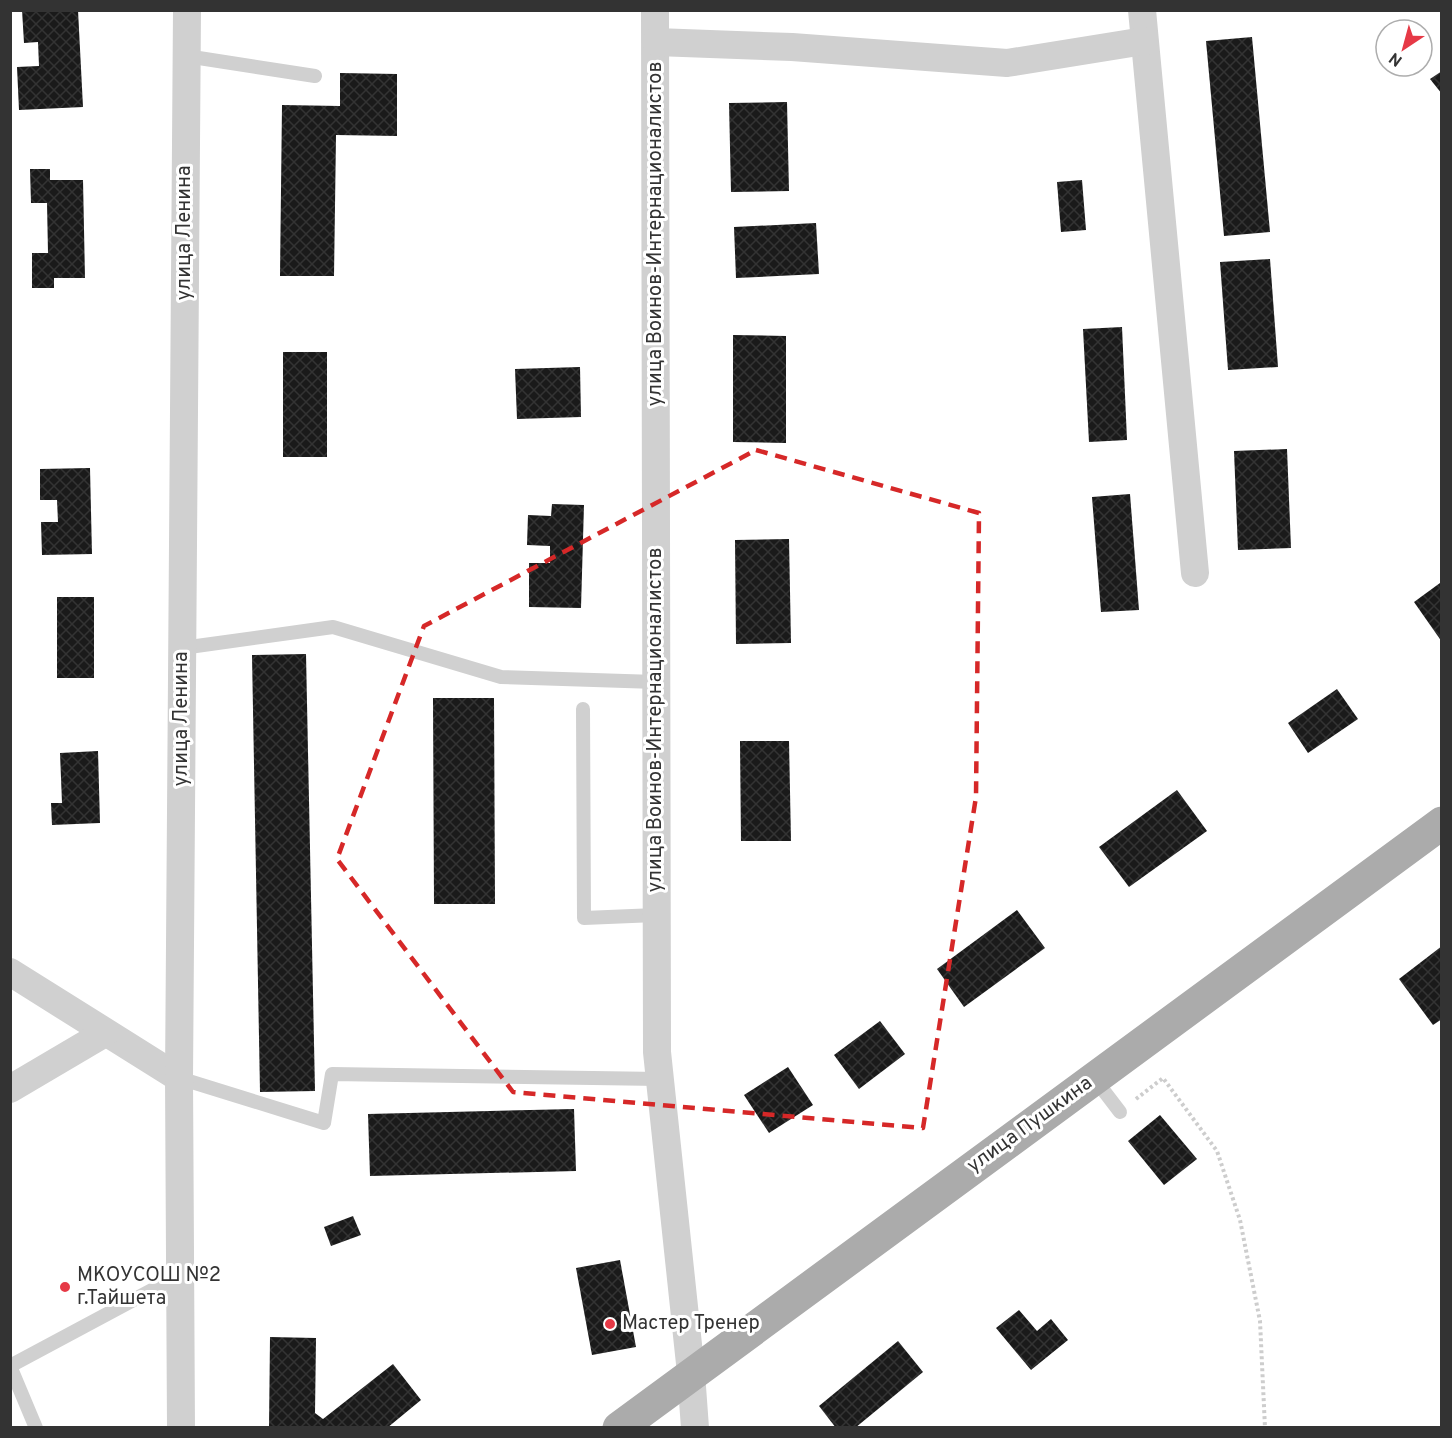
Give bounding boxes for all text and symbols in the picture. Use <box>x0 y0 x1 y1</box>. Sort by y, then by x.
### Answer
north arrow <box>1374 18 1434 78</box>
text: N <box>1386 47 1407 70</box>
street label: улица Воинов-Интернационалистов <box>643 61 669 407</box>
street label: улица Ленина <box>172 166 198 300</box>
street label: улица Воинов-Интернационалистов <box>643 547 669 893</box>
street label: улица Ленина <box>169 652 195 786</box>
street label: улица Пушкина <box>962 1071 1098 1179</box>
place label: МКОУСОШ №2 г.Тайшета <box>77 1263 221 1312</box>
marker: МКОУСОШ №2 г.Тайшета <box>58 1280 72 1294</box>
place label: Мастер Тренер <box>622 1311 760 1337</box>
marker: Мастер Тренер <box>603 1317 617 1331</box>

